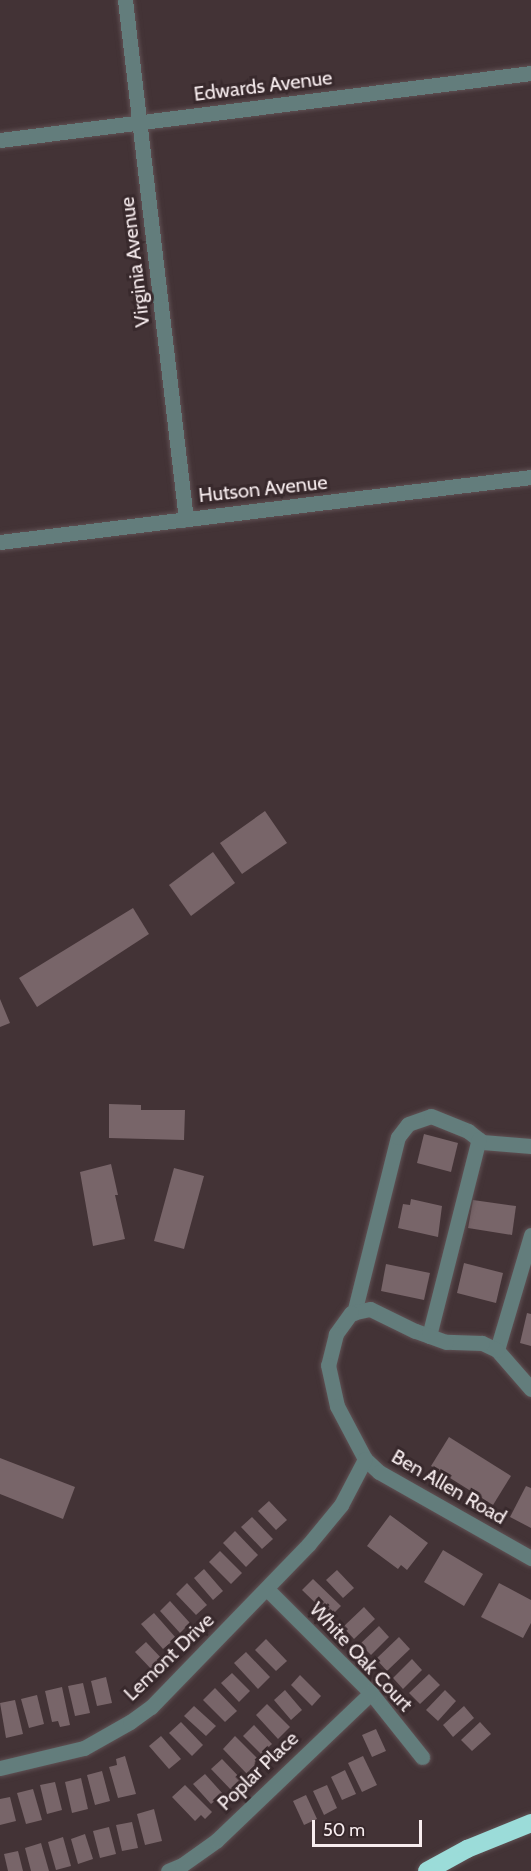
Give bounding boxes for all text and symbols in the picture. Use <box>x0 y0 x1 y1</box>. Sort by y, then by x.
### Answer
street label: Edwards Avenue <box>192 66 334 106</box>
street label: Virginia Avenue <box>115 196 155 328</box>
street label: Hutson Avenue <box>197 470 329 508</box>
street label: Ben Allen Road <box>387 1444 511 1530</box>
street label: White Oak Court <box>304 1598 418 1716</box>
street label: Lemont Drive <box>119 1608 219 1706</box>
street label: Poplar Place <box>213 1726 303 1816</box>
scale bar <box>315 1808 424 1846</box>
text: 50 m <box>323 1819 365 1841</box>

